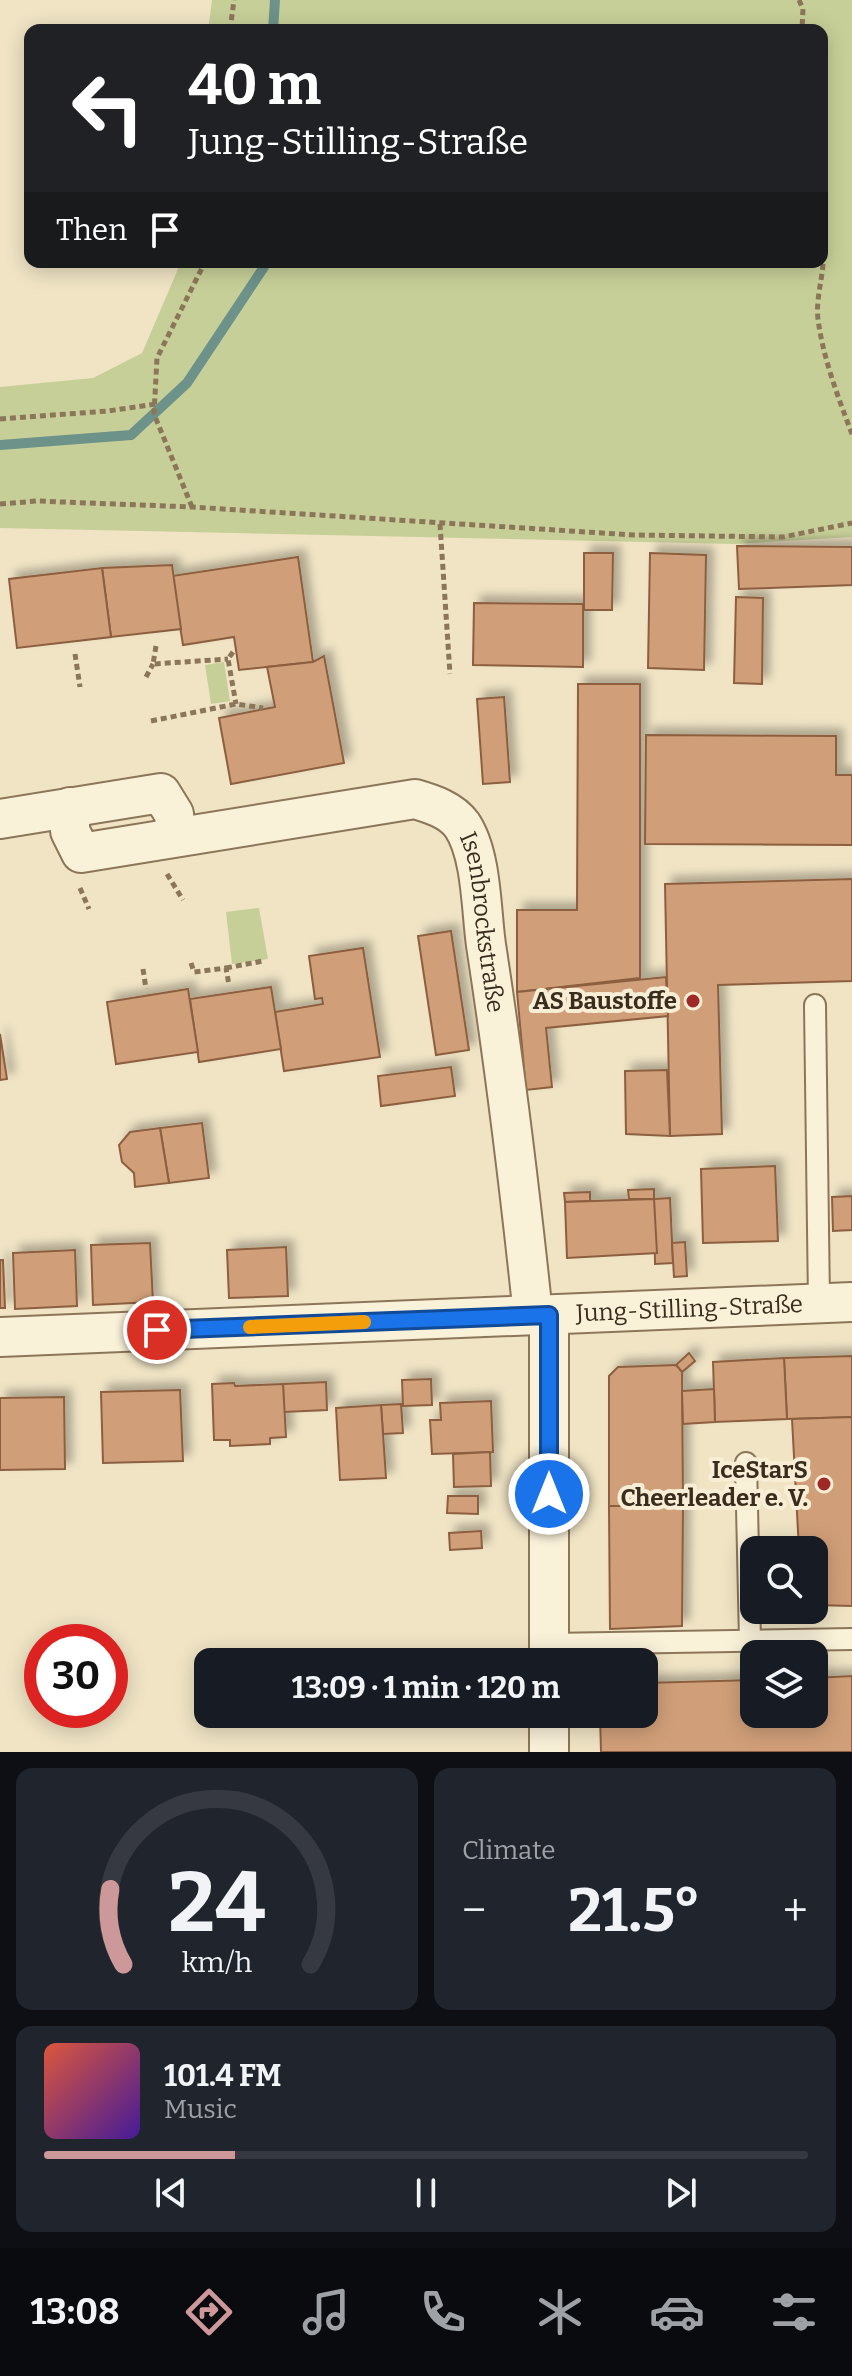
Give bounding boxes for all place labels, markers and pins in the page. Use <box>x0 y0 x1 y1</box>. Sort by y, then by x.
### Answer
place label: AS Baustoffe <box>533 987 677 1015</box>
marker: AS Baustoffe <box>684 992 702 1010</box>
pin <box>123 1296 191 1364</box>
place label: IceStarS Cheerleader e. V. <box>620 1456 808 1512</box>
marker: IceStarS Cheerleader e. V. <box>815 1475 833 1493</box>

